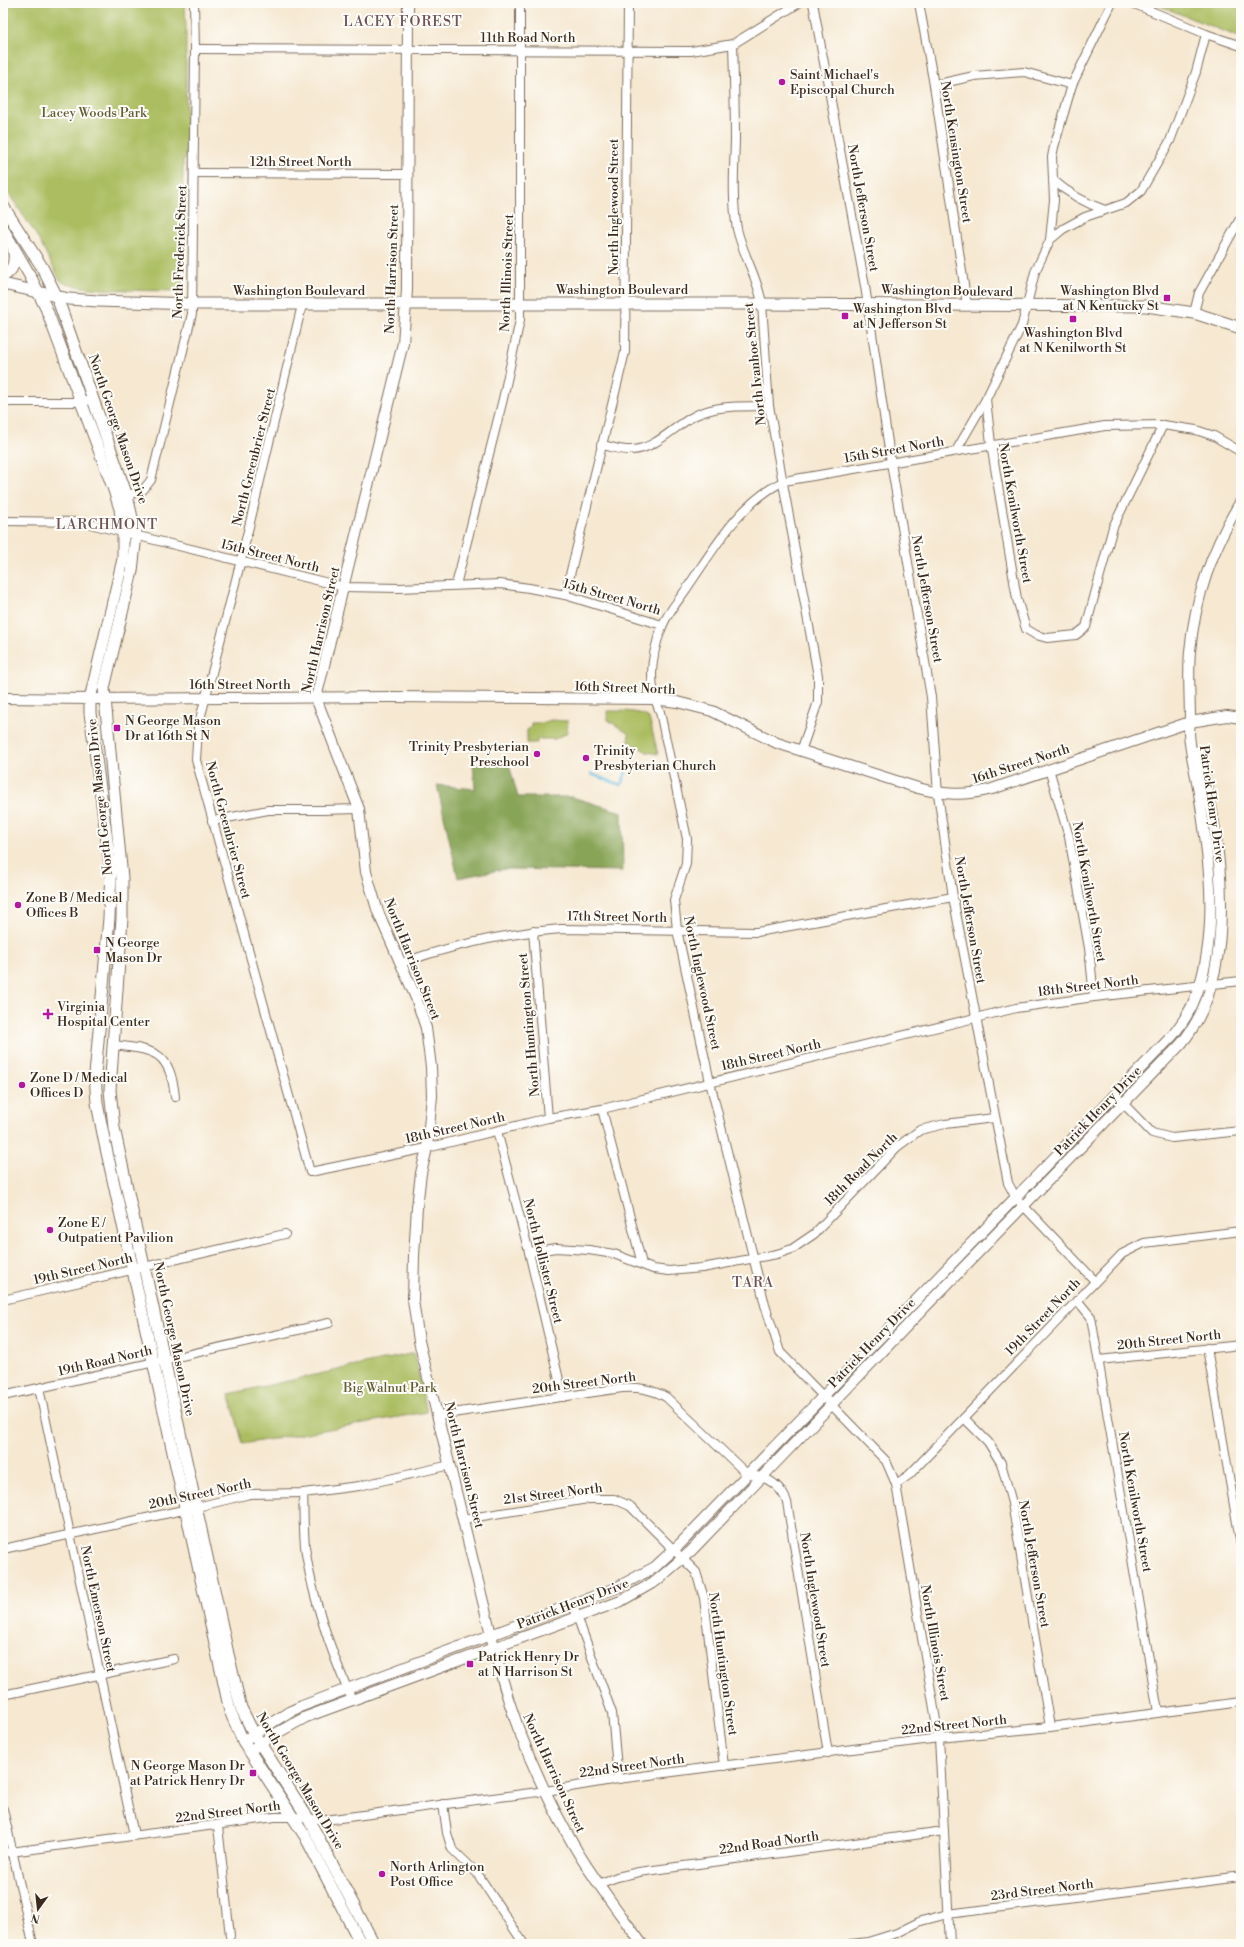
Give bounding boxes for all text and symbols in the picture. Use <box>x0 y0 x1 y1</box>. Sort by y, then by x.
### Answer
district label: LACEY FOREST <box>343 13 463 31</box>
street label: 11th Road North <box>481 30 576 46</box>
place label: Saint Michael's Episcopal Church <box>790 67 895 98</box>
marker: Saint Michael's Episcopal Church <box>777 77 787 87</box>
street label: North Kensington Street <box>937 80 975 225</box>
park label: Lacey Woods Park <box>41 105 148 121</box>
street label: North Inglewood Street <box>606 138 622 275</box>
street label: North Jefferson Street <box>844 143 882 273</box>
street label: 12th Street North <box>250 154 352 170</box>
street label: North Frederick Street <box>170 184 190 319</box>
street label: North Harrison Street <box>382 203 402 334</box>
street label: North Illinois Street <box>497 213 517 332</box>
street label: Washington Boulevard <box>555 282 689 298</box>
street label: Washington Boulevard <box>880 282 1014 300</box>
street label: Washington Boulevard <box>232 283 366 299</box>
place label: Washington Blvd at N Kentucky St <box>1059 283 1160 314</box>
marker: Washington Blvd at N Kentucky St <box>1162 293 1172 303</box>
street label: North Ivanhoe Street <box>741 301 769 426</box>
place label: Washington Blvd at N Jefferson St <box>852 301 952 332</box>
marker: Washington Blvd at N Jefferson St <box>840 311 850 321</box>
marker: Washington Blvd at N Kenilworth St <box>1068 314 1078 324</box>
place label: Washington Blvd at N Kenilworth St <box>1019 325 1127 356</box>
street label: North George Mason Drive <box>85 352 151 506</box>
street label: North Greenbrier Street <box>229 386 279 528</box>
street label: 15th Street North <box>843 433 945 467</box>
street label: North Kenilworth Street <box>995 441 1035 585</box>
district label: LARCHMONT <box>56 516 158 534</box>
street label: North Jefferson Street <box>908 534 946 664</box>
street label: 15th Street North <box>219 536 321 576</box>
street label: North Harrison Street <box>299 565 343 695</box>
street label: 15th Street North <box>561 575 663 619</box>
street label: 16th Street North <box>189 677 291 693</box>
street label: 16th Street North <box>574 678 676 698</box>
place label: N George Mason Dr at 16th St N <box>125 713 221 744</box>
street label: North George Mason Drive <box>84 717 116 876</box>
marker: N George Mason Dr at 16th St N <box>112 723 122 733</box>
place label: Trinity Presbyterian Preschool <box>409 739 529 770</box>
street label: 16th Street North <box>970 741 1072 787</box>
place label: Trinity Presbyterian Church <box>594 743 716 774</box>
street label: Patrick Henry Drive <box>1196 744 1228 864</box>
marker: Trinity Presbyterian Preschool <box>532 749 542 759</box>
marker: Trinity Presbyterian Church <box>581 753 591 763</box>
street label: North Greenbrier Street <box>202 759 254 901</box>
street label: North Kenilworth Street <box>1069 820 1109 964</box>
street label: North Jefferson Street <box>951 855 989 985</box>
place label: Zone B / Medical Offices B <box>26 890 123 921</box>
street label: North Harrison Street <box>380 896 444 1023</box>
marker: Zone B / Medical Offices B <box>13 900 23 910</box>
street label: 17th Street North <box>567 908 667 926</box>
street label: North Inglewood Street <box>680 915 724 1052</box>
place label: N George Mason Dr <box>105 935 163 966</box>
marker: N George Mason Dr <box>92 945 102 955</box>
street label: North Huntington Street <box>515 952 543 1098</box>
street label: 18th Street North <box>1037 972 1140 1000</box>
place label: Virginia Hospital Center <box>56 999 150 1030</box>
marker: Virginia Hospital Center <box>42 1008 54 1020</box>
street label: 18th Street North <box>720 1036 823 1074</box>
street label: Patrick Henry Drive <box>1051 1063 1145 1159</box>
place label: Zone D / Medical Offices D <box>30 1070 128 1101</box>
marker: Zone D / Medical Offices D <box>17 1080 27 1090</box>
street label: 18th Street North <box>404 1109 507 1147</box>
street label: 18th Road North <box>821 1129 901 1209</box>
street label: North Hollister Street <box>520 1197 566 1325</box>
place label: Zone E / Outpatient Pavilion <box>58 1215 174 1246</box>
marker: Zone E / Outpatient Pavilion <box>45 1225 55 1235</box>
street label: 19th Street North <box>32 1250 134 1288</box>
street label: North George Mason Drive <box>150 1260 198 1418</box>
district label: TARA <box>732 1274 774 1292</box>
street label: 19th Street North <box>1002 1275 1084 1359</box>
street label: Patrick Henry Drive <box>825 1295 919 1391</box>
street label: 20th Street North <box>1116 1327 1222 1353</box>
street label: 19th Road North <box>56 1342 154 1380</box>
street label: 20th Street North <box>531 1369 637 1397</box>
park label: Big Walnut Park <box>342 1380 438 1396</box>
street label: North Harrison Street <box>441 1400 488 1530</box>
street label: North Kenilworth Street <box>1115 1430 1155 1574</box>
street label: 20th Street North <box>147 1475 253 1513</box>
street label: 21st Street North <box>503 1480 604 1508</box>
street label: North Jefferson Street <box>1015 1499 1053 1629</box>
street label: North Inglewood Street <box>796 1531 834 1669</box>
street label: North Emerson Street <box>77 1544 119 1674</box>
street label: Patrick Henry Drive <box>515 1575 632 1633</box>
street label: North Illinois Street <box>917 1584 953 1703</box>
street label: North Huntington Street <box>705 1591 741 1737</box>
place label: Patrick Henry Dr at N Harrison St <box>478 1649 579 1680</box>
marker: Patrick Henry Dr at N Harrison St <box>465 1659 475 1669</box>
street label: North George Mason Drive <box>253 1709 348 1853</box>
street label: North Harrison Street <box>519 1711 589 1836</box>
street label: 22nd Street North <box>900 1711 1008 1738</box>
street label: 22nd Street North <box>578 1751 686 1781</box>
place label: N George Mason Dr at Patrick Henry Dr <box>130 1758 245 1789</box>
marker: N George Mason Dr at Patrick Henry Dr <box>248 1768 258 1778</box>
street label: 22nd Street North <box>174 1798 282 1826</box>
street label: 22nd Road North <box>718 1828 820 1858</box>
place label: North Arlington Post Office <box>390 1859 485 1890</box>
marker: North Arlington Post Office <box>377 1869 387 1879</box>
street label: 23rd Street North <box>990 1876 1095 1904</box>
north arrow <box>18 1889 58 1929</box>
text: N <box>29 1910 42 1926</box>

